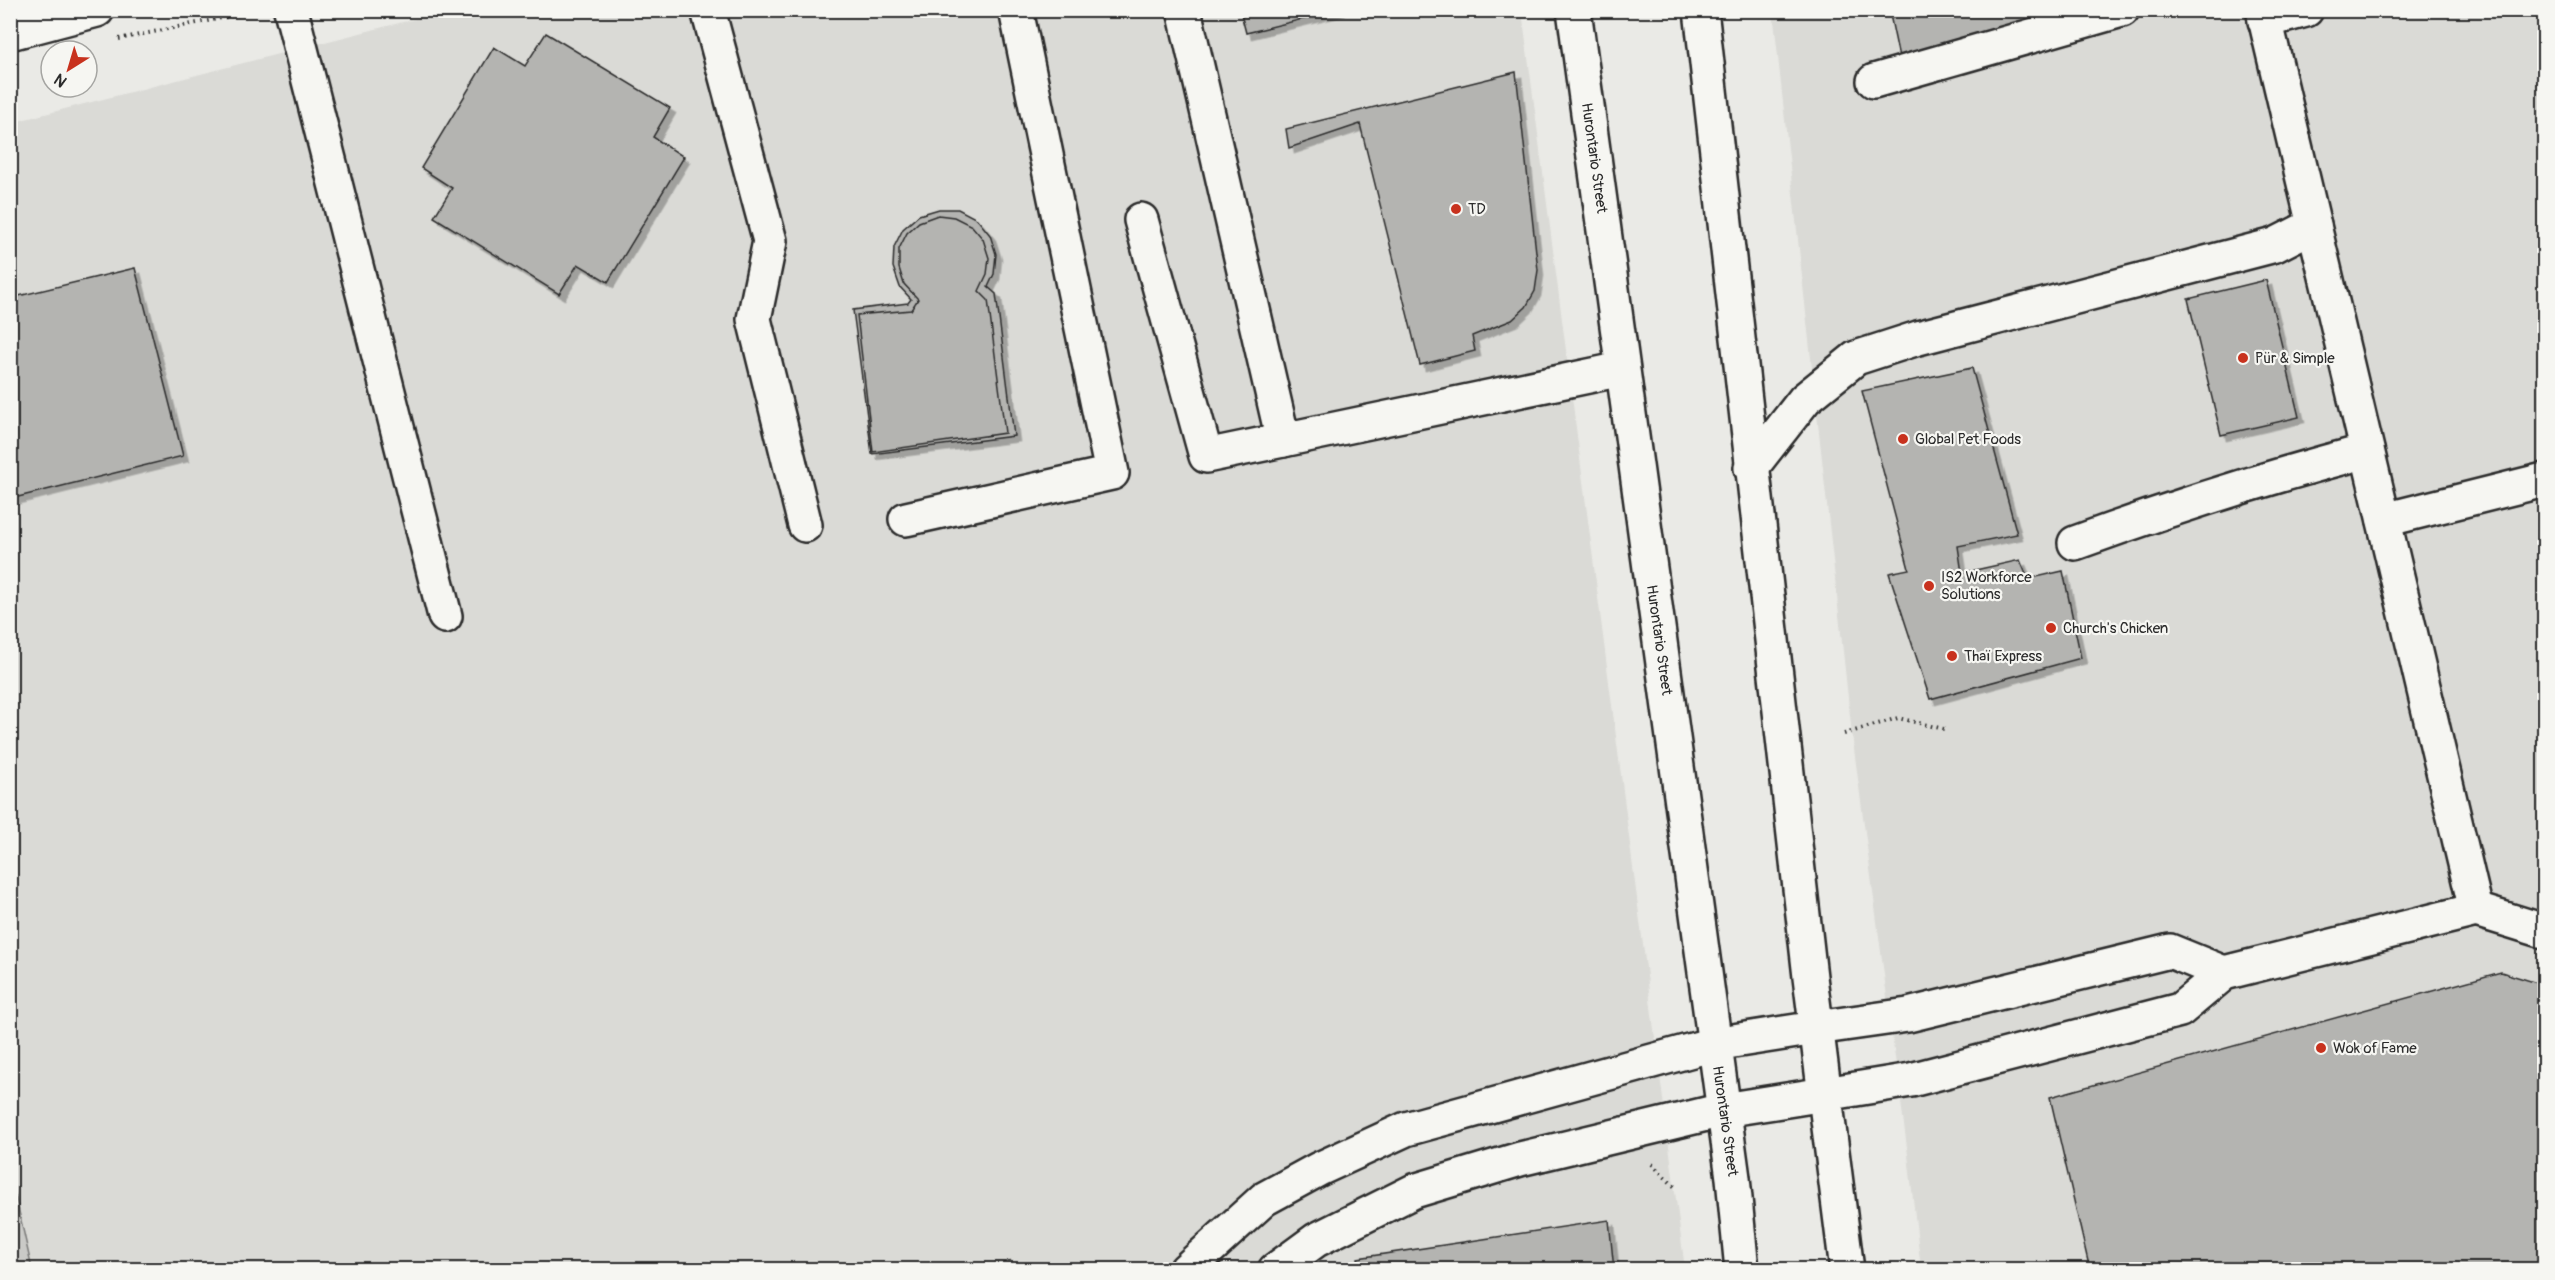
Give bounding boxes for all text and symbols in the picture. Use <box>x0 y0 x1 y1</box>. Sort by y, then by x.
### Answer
north arrow <box>39 39 99 99</box>
text: N <box>50 69 71 91</box>
street label: Hurontario Street <box>1577 102 1611 215</box>
place label: TD <box>1468 200 1486 219</box>
marker: TD <box>1449 202 1463 216</box>
place label: Pür & Simple <box>2255 349 2335 368</box>
marker: Pür & Simple <box>2236 351 2250 365</box>
place label: Global Pet Foods <box>1915 430 2021 449</box>
marker: Global Pet Foods <box>1896 432 1910 446</box>
place label: IS2 Workforce Solutions <box>1941 568 2032 604</box>
marker: IS2 Workforce Solutions <box>1922 579 1936 593</box>
street label: Hurontario Street <box>1642 584 1676 697</box>
place label: Church's Chicken <box>2063 619 2168 638</box>
marker: Church's Chicken <box>2044 621 2058 635</box>
place label: Thaï Express <box>1964 647 2042 666</box>
marker: Thaï Express <box>1945 649 1959 663</box>
place label: Wok of Fame <box>2333 1039 2417 1058</box>
marker: Wok of Fame <box>2314 1041 2328 1055</box>
street label: Hurontario Street <box>1708 1065 1742 1178</box>

